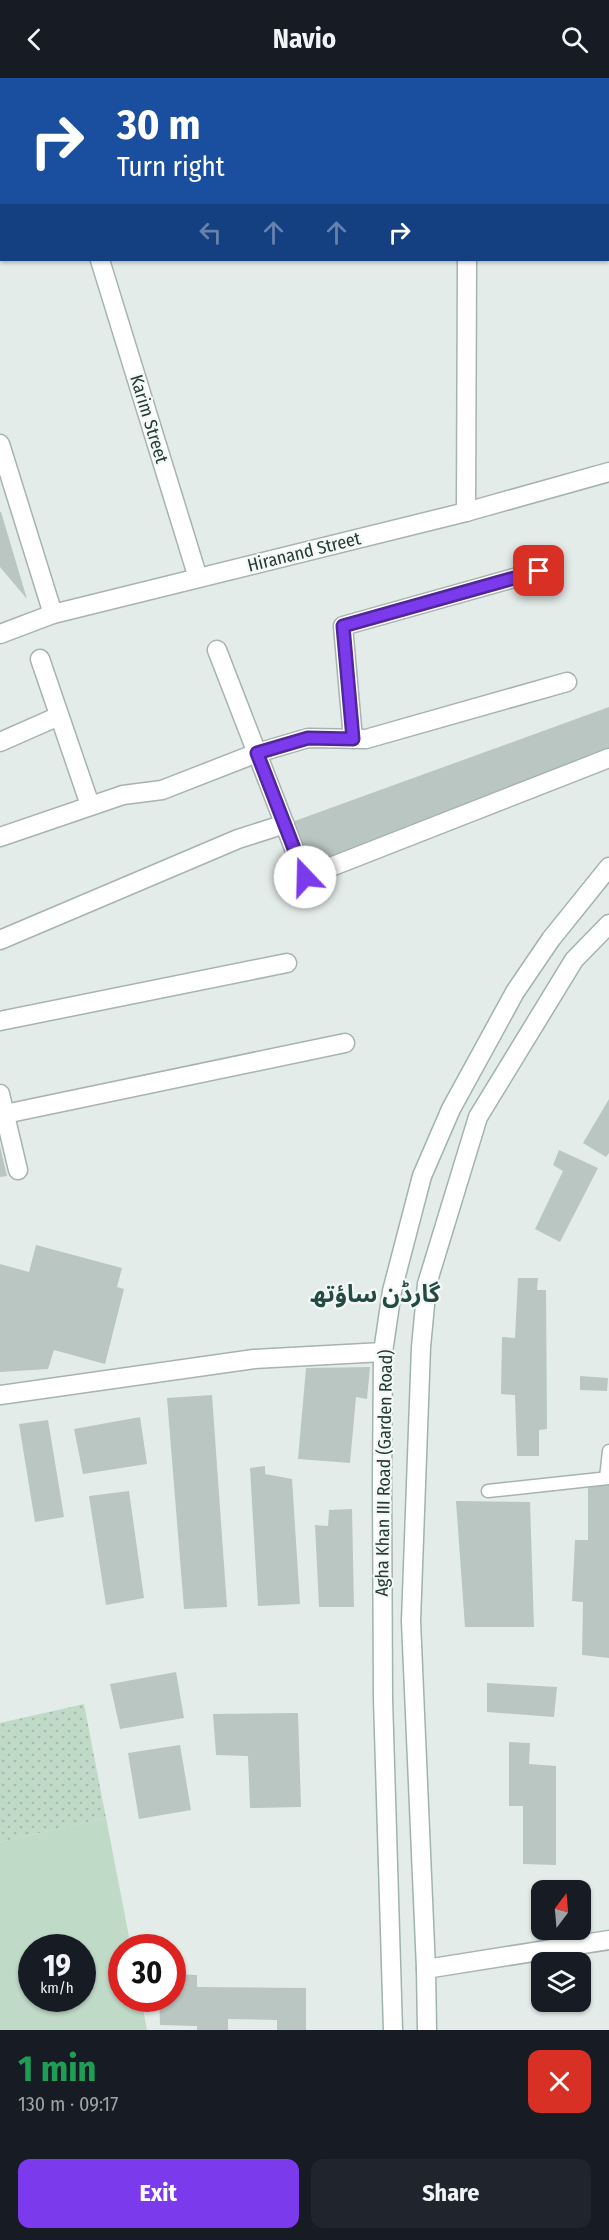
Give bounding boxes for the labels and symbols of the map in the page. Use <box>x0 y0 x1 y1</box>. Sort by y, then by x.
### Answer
street label: Karim Street <box>125 372 173 466</box>
street label: Hiranand Street <box>245 527 363 577</box>
pin <box>513 545 564 596</box>
position arrow <box>273 845 337 909</box>
district label: گارڈن ساؤتھ <box>310 1280 441 1308</box>
street label: Agha Khan III Road (Garden Road) <box>371 1349 397 1597</box>
north arrow <box>531 1880 591 1940</box>
speed limit sign: 30 <box>108 1934 186 2012</box>

